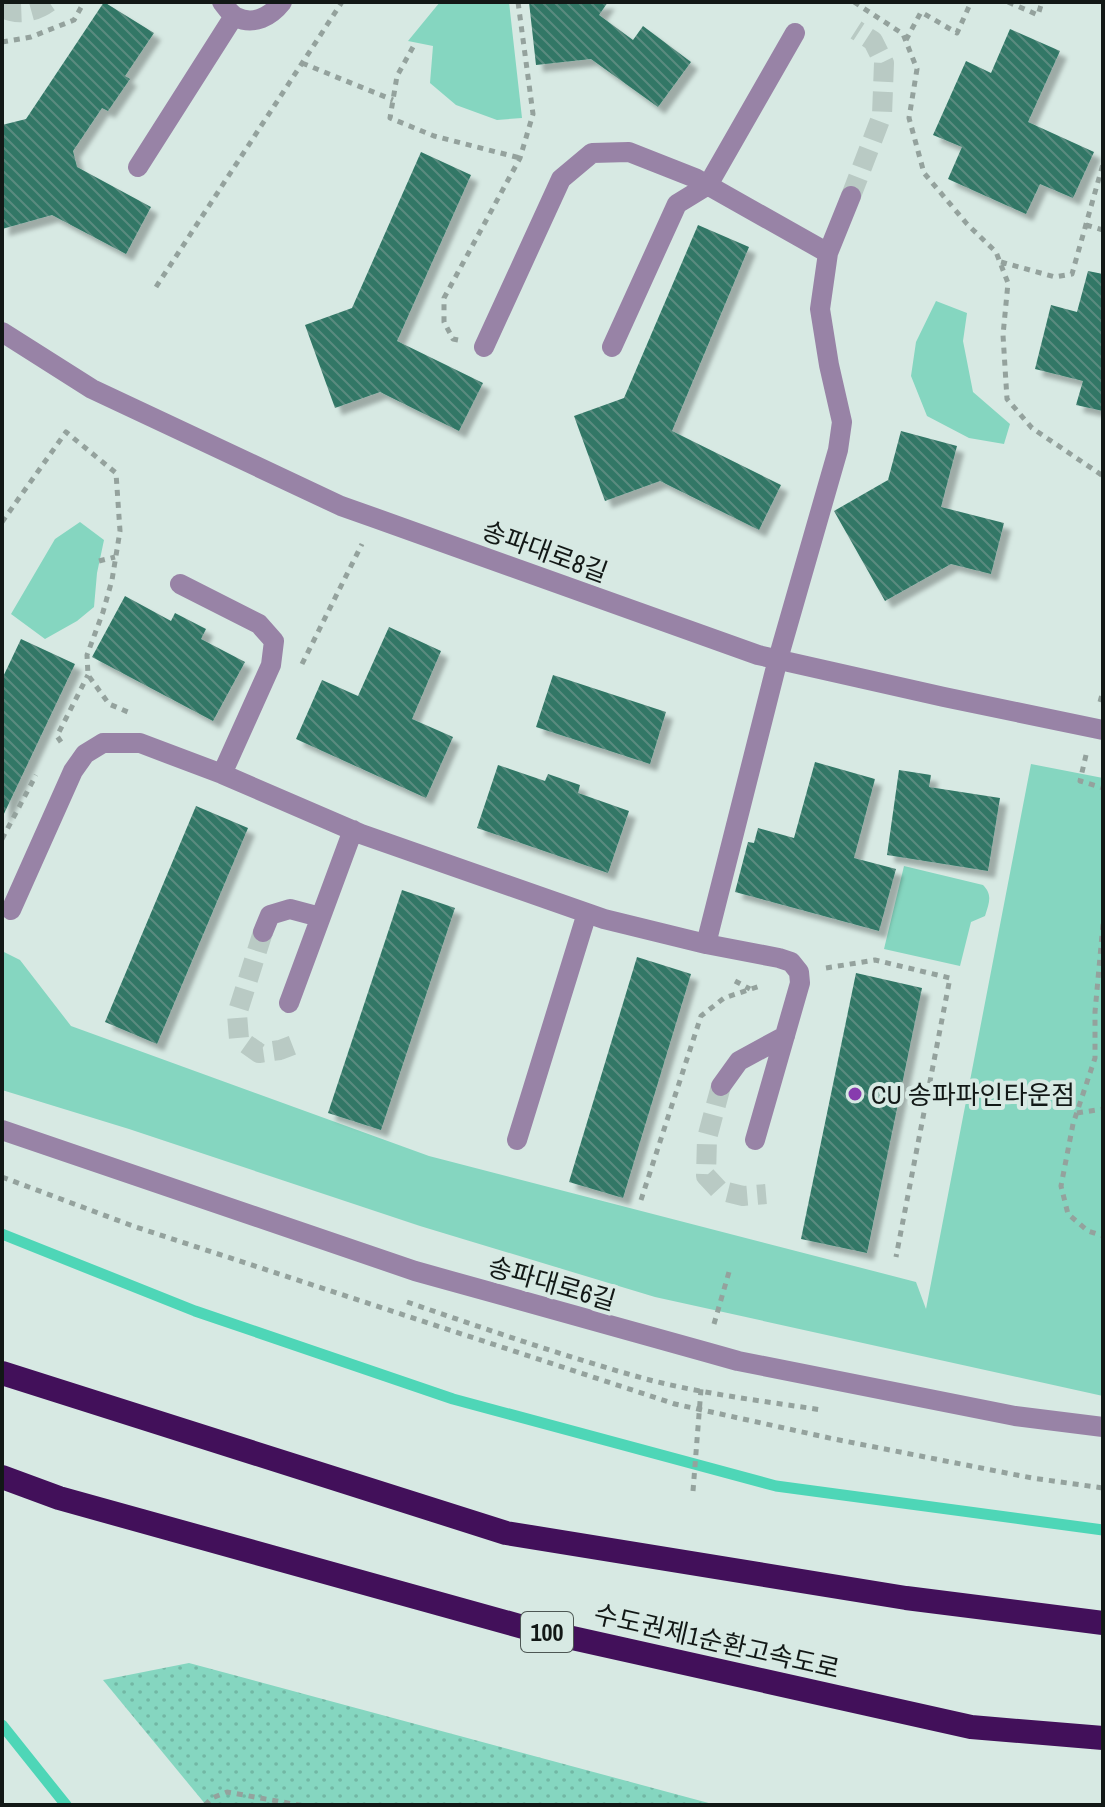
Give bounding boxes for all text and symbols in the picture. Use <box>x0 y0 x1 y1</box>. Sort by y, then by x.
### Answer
street label: 송파대로8길 <box>477 512 613 590</box>
place label: CU 송파파인타운점 <box>871 1077 1075 1112</box>
marker: CU 송파파인타운점 <box>846 1085 864 1103</box>
street label: 송파대로6길 <box>484 1248 620 1318</box>
street label: 수도권제1순환고속도로 <box>591 1596 843 1686</box>
road number: 100 <box>521 1612 573 1652</box>

